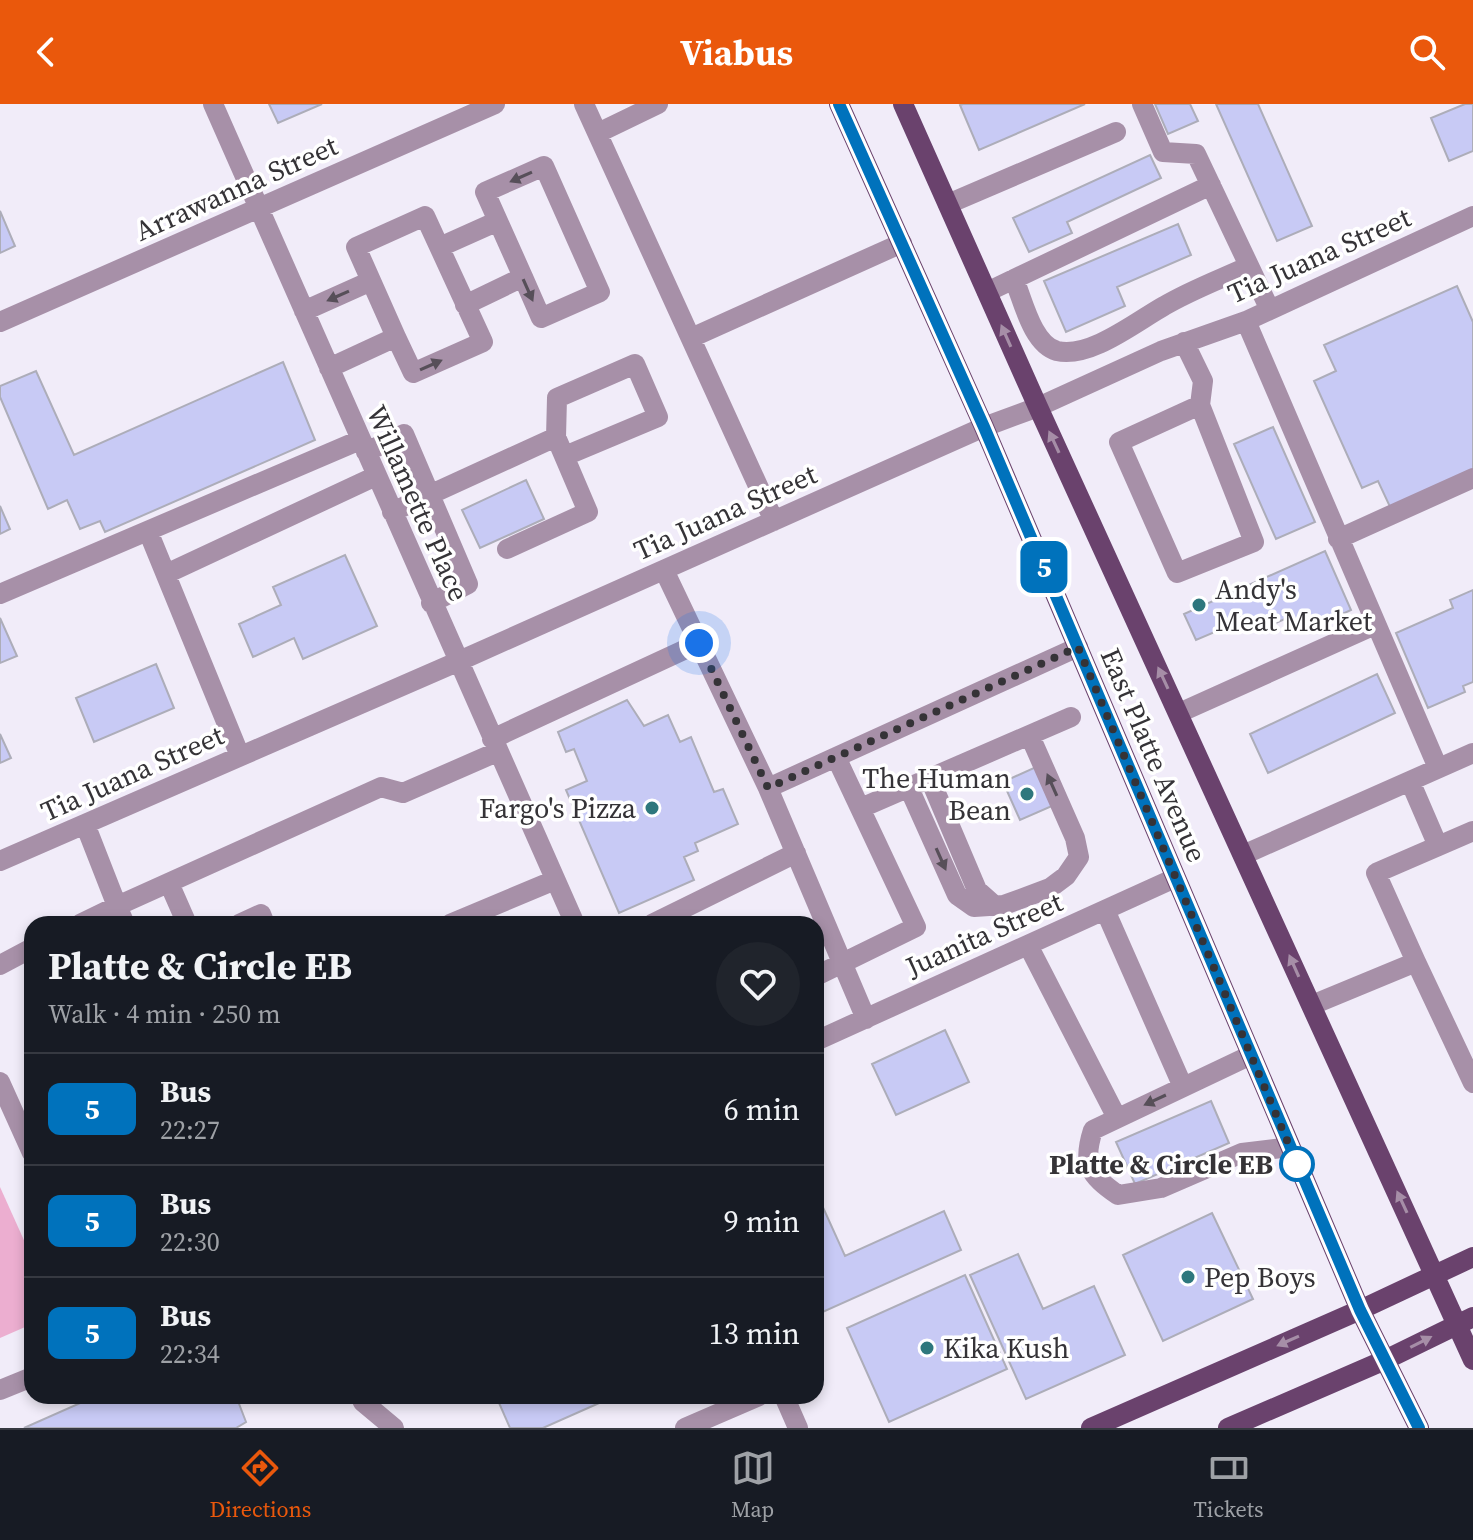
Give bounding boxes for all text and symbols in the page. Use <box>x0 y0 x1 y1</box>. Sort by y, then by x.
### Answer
text: Viabus <box>680 28 793 77</box>
icon: back <box>24 30 68 74</box>
icon: search <box>1405 30 1449 74</box>
street label: Arrawanna Street <box>129 126 344 250</box>
one-way arrow <box>509 170 532 183</box>
street label: Tia Juana Street <box>1222 197 1417 312</box>
one-way arrow <box>522 278 535 301</box>
one-way arrow <box>326 289 350 303</box>
one-way arrow <box>1000 324 1013 347</box>
one-way arrow <box>419 359 443 372</box>
street label: Willamette Place <box>358 399 478 607</box>
one-way arrow <box>1047 430 1061 454</box>
street label: Tia Juana Street <box>628 454 823 569</box>
line badge: 5 <box>1018 541 1070 593</box>
text: 5 <box>1036 548 1052 586</box>
place label: Andy's Meat Market <box>1215 570 1373 640</box>
marker: Andy's Meat Market <box>1190 596 1208 614</box>
your location <box>679 623 719 663</box>
street label: East Platte Avenue <box>1092 642 1216 868</box>
one-way arrow <box>1156 666 1169 690</box>
street label: Tia Juana Street <box>35 715 230 830</box>
place label: The Human Bean <box>862 759 1011 829</box>
one-way arrow <box>1045 773 1058 797</box>
marker: The Human Bean <box>1018 785 1036 803</box>
place label: Fargo's Pizza <box>479 789 637 827</box>
marker: Fargo's Pizza <box>643 799 661 817</box>
one-way arrow <box>934 847 947 871</box>
street label: Juanita Street <box>899 882 1069 986</box>
text: Platte & Circle EB <box>48 940 352 992</box>
button: heart <box>716 942 800 1026</box>
one-way arrow <box>1287 954 1301 977</box>
text: Walk · 4 min · 250 m <box>48 996 281 1032</box>
text: Bus <box>160 1071 211 1112</box>
text: 6 min <box>724 1089 800 1130</box>
text: 5 <box>84 1090 100 1128</box>
one-way arrow <box>1144 1093 1167 1107</box>
text: 22:27 <box>160 1112 220 1148</box>
place label: Platte & Circle EB <box>1049 1145 1273 1183</box>
marker: Platte & Circle EB <box>1280 1147 1314 1181</box>
text: Bus <box>160 1183 211 1224</box>
one-way arrow <box>1395 1190 1409 1214</box>
text: 9 min <box>724 1201 800 1242</box>
text: 5 <box>84 1202 100 1240</box>
text: 22:30 <box>160 1224 220 1260</box>
place label: Pep Boys <box>1204 1258 1316 1296</box>
marker: Pep Boys <box>1179 1268 1197 1286</box>
text: Bus <box>160 1295 211 1336</box>
text: 13 min <box>709 1313 800 1354</box>
text: 5 <box>84 1314 100 1352</box>
place label: Kika Kush <box>943 1329 1069 1367</box>
one-way arrow <box>1277 1334 1300 1348</box>
one-way arrow <box>1410 1335 1433 1349</box>
text: 22:34 <box>160 1336 220 1372</box>
marker: Kika Kush <box>918 1339 936 1357</box>
tab: Directions <box>210 1446 311 1524</box>
tab: Map <box>731 1446 775 1524</box>
tab: Tickets <box>1194 1446 1263 1524</box>

